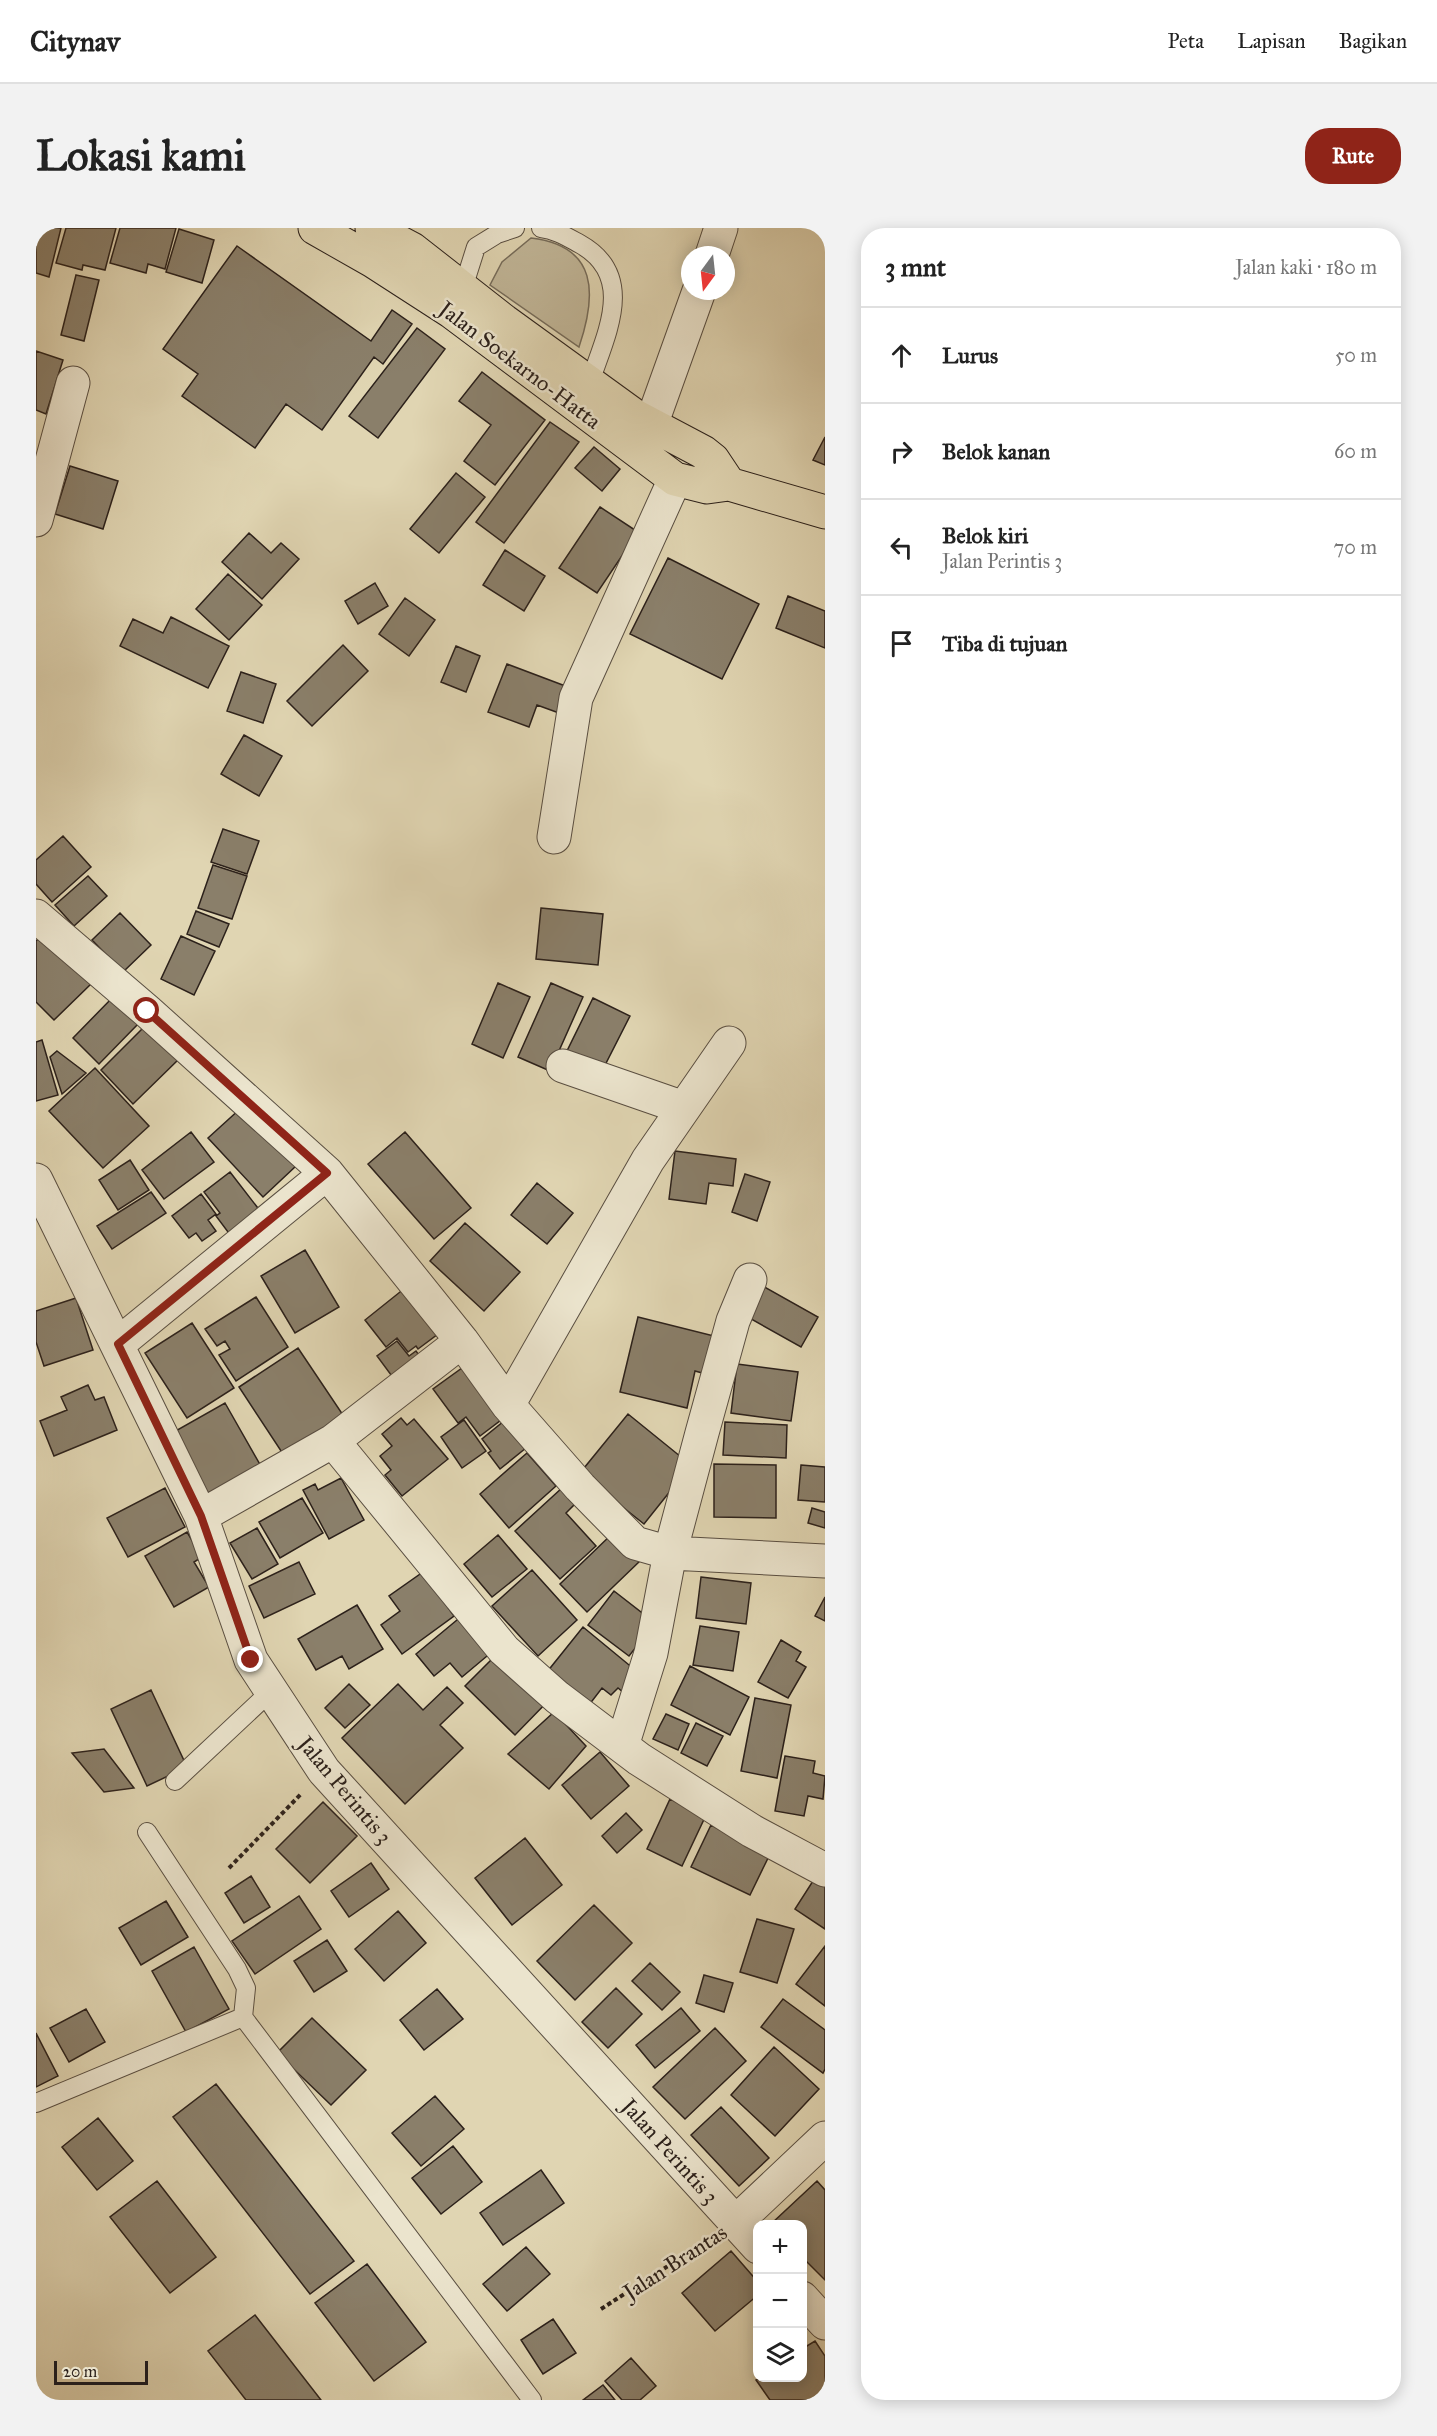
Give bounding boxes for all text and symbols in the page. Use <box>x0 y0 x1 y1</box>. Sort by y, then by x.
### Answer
text: Citynav <box>30 24 120 59</box>
text: Peta <box>1168 28 1204 54</box>
text: Lapisan <box>1237 28 1306 54</box>
text: Bagikan <box>1339 28 1407 54</box>
button: Rute <box>1305 128 1401 184</box>
text: Lokasi kami <box>36 130 246 182</box>
north arrow <box>681 246 735 300</box>
text: 3 mnt <box>885 251 946 283</box>
text: Jalan kaki · 180 m <box>1235 255 1377 279</box>
street label: Jalan Soekarno-Hatta <box>432 294 607 435</box>
icon: ahead <box>885 339 918 372</box>
text: Lurus <box>942 342 998 369</box>
text: 50 m <box>1335 343 1377 367</box>
icon: right <box>885 435 918 468</box>
text: Belok kanan <box>942 438 1050 465</box>
text: 60 m <box>1334 439 1377 463</box>
text: Belok kiri <box>942 522 1028 549</box>
icon: left <box>885 531 918 564</box>
text: 70 m <box>1334 535 1377 559</box>
text: Jalan Perintis 3 <box>942 549 1062 573</box>
icon: arrive <box>885 627 918 660</box>
text: Tiba di tujuan <box>942 630 1067 657</box>
route start <box>133 997 159 1023</box>
route end <box>237 1646 263 1672</box>
street label: Jalan Perintis 3 <box>291 1729 398 1849</box>
street label: Jalan Perintis 3 <box>614 2091 724 2209</box>
street label: Jalan Brantas <box>616 2218 732 2307</box>
map controls <box>753 2220 807 2382</box>
button: + <box>753 2220 807 2274</box>
button: − <box>753 2274 807 2328</box>
button: layers <box>753 2328 807 2382</box>
scale bar <box>54 2358 148 2386</box>
text: 20 m <box>63 2362 97 2381</box>

